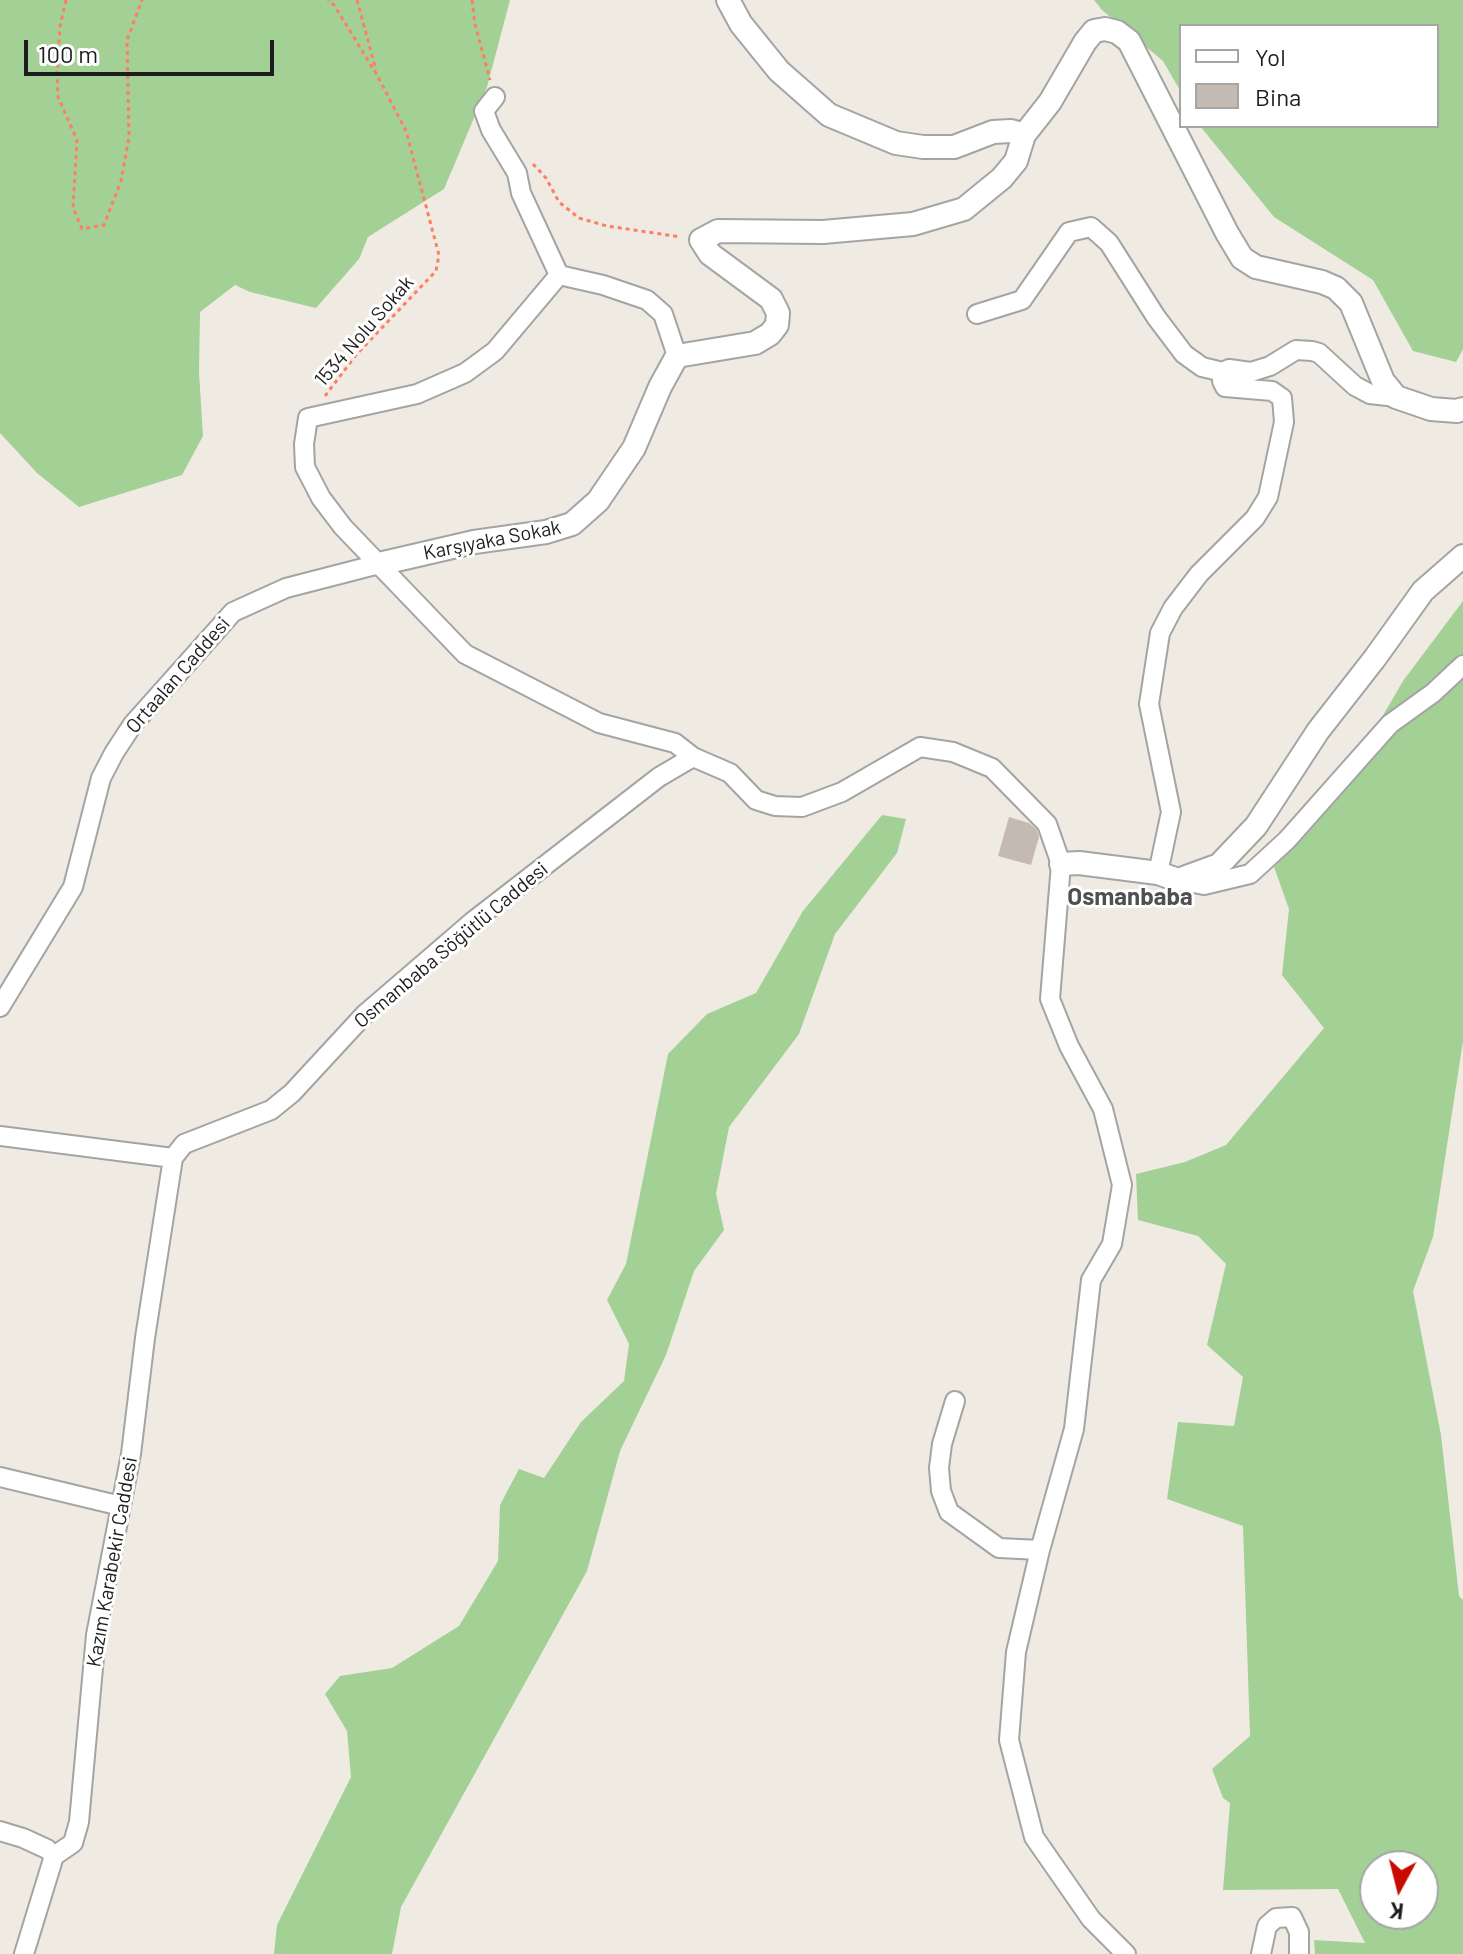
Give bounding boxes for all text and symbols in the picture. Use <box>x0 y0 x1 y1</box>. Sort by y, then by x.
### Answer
scale bar <box>28 24 278 74</box>
legend <box>1179 24 1439 128</box>
text: 100 m <box>38 39 98 68</box>
text: Yol <box>1255 42 1286 71</box>
text: Bina <box>1255 82 1301 111</box>
street label: 1534 Nolu Sokak <box>309 271 419 391</box>
street label: Karşıyaka Sokak <box>421 515 563 565</box>
street label: Ortaalan Caddesi <box>121 612 235 738</box>
street label: Osmanbaba Söğütlü Caddesi <box>349 857 553 1033</box>
district label: Osmanbaba <box>1067 883 1193 911</box>
street label: Kazım Karabekir Caddesi <box>82 1455 142 1669</box>
north arrow <box>1359 1850 1439 1930</box>
text: K <box>1388 1898 1405 1926</box>

